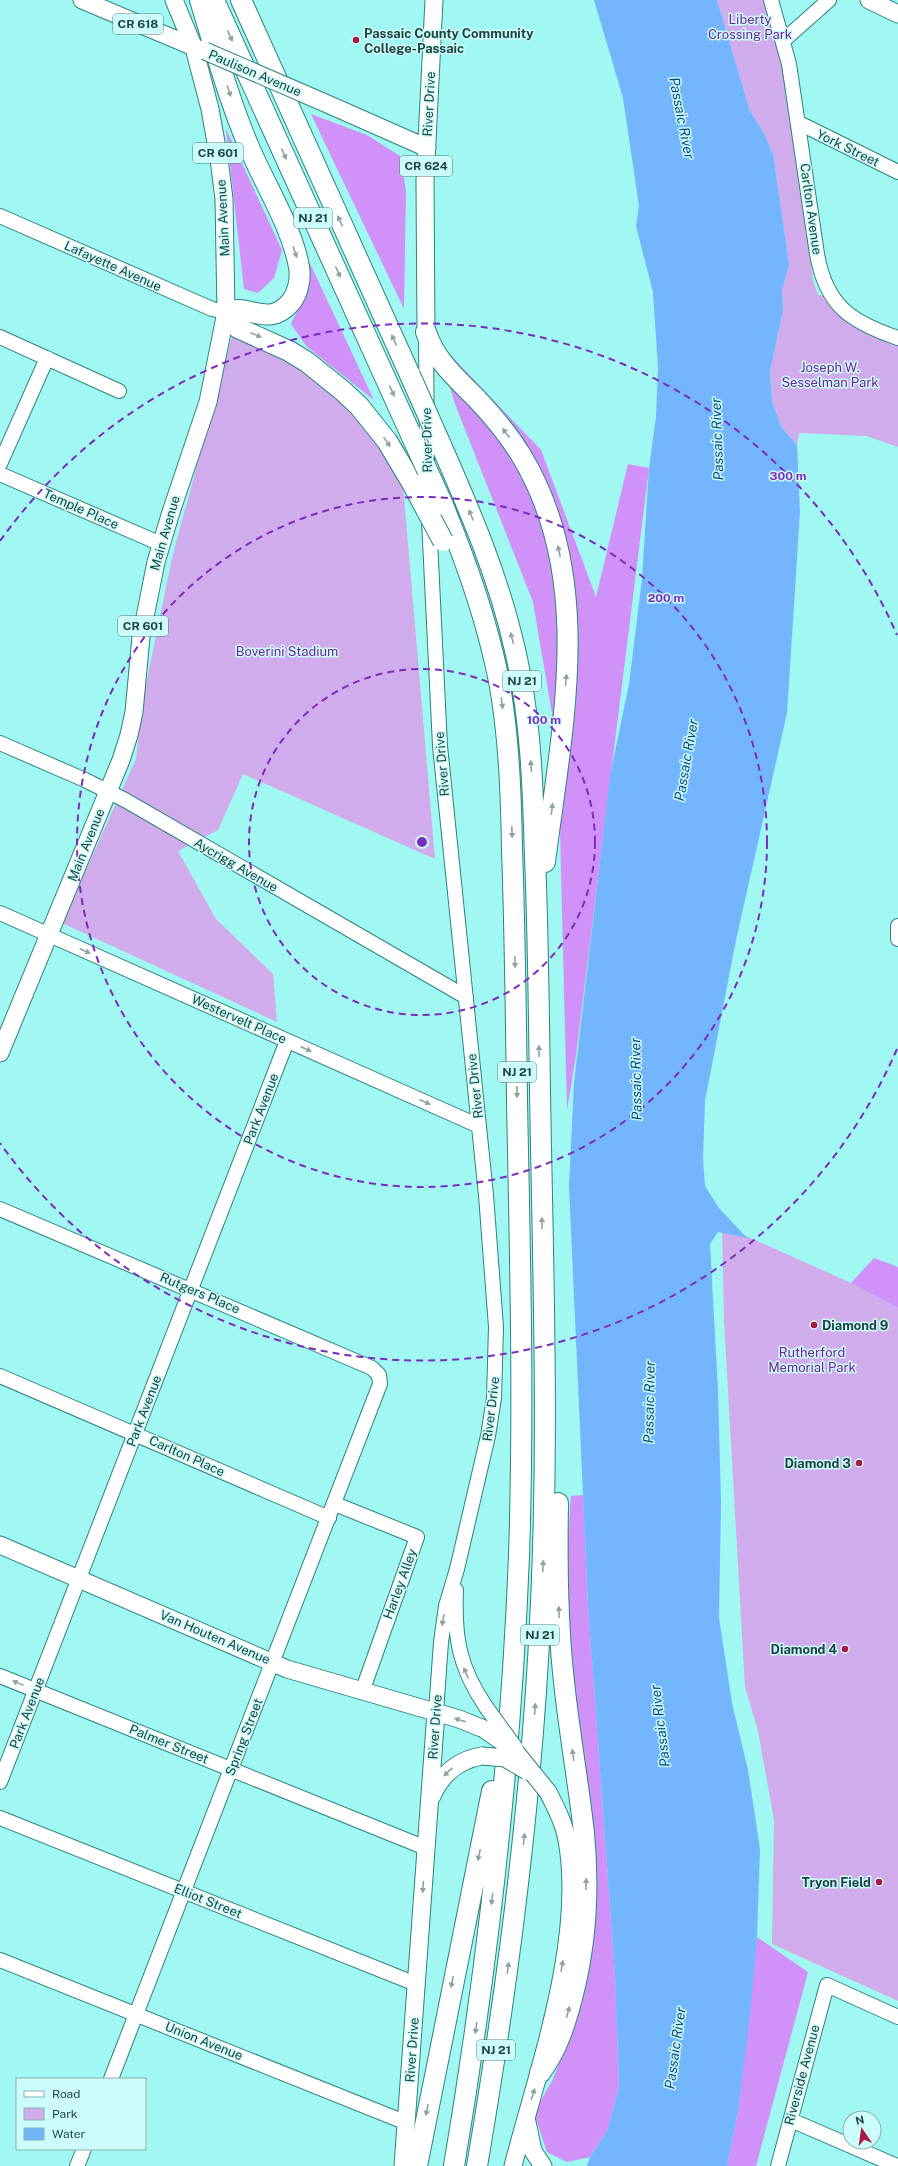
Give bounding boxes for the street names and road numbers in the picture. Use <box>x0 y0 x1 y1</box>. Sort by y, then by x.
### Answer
road number: CR 618 <box>113 14 163 34</box>
street label: Paulison Avenue <box>206 47 304 99</box>
street label: River Drive <box>420 71 438 137</box>
street label: York Street <box>814 126 882 170</box>
road number: CR 601 <box>193 143 243 163</box>
road number: CR 624 <box>400 156 452 176</box>
street label: Carlton Avenue <box>797 162 825 256</box>
street label: Main Avenue <box>213 179 233 257</box>
road number: NJ 21 <box>294 208 332 228</box>
street label: Lafayette Avenue <box>62 238 164 294</box>
street label: River Drive <box>419 407 435 473</box>
street label: Temple Place <box>41 486 121 532</box>
street label: Main Avenue <box>147 494 183 572</box>
road number: CR 601 <box>118 616 168 636</box>
road number: NJ 21 <box>503 671 541 691</box>
street label: River Drive <box>432 731 452 797</box>
street label: Main Avenue <box>65 806 107 884</box>
street label: Aycrigg Avenue <box>191 835 281 895</box>
street label: Westervelt Place <box>189 991 289 1047</box>
street label: River Drive <box>464 1053 486 1119</box>
road number: NJ 21 <box>498 1062 536 1082</box>
street label: Park Avenue <box>240 1071 282 1147</box>
street label: Rutgers Place <box>158 1269 242 1317</box>
street label: Park Avenue <box>123 1373 165 1449</box>
street label: River Drive <box>480 1376 502 1442</box>
street label: Carlton Place <box>147 1433 227 1479</box>
street label: Harley Alley <box>380 1547 420 1621</box>
street label: Van Houten Avenue <box>158 1607 272 1667</box>
road number: NJ 21 <box>521 1625 559 1645</box>
street label: Park Avenue <box>6 1675 48 1751</box>
street label: River Drive <box>425 1694 445 1760</box>
street label: Spring Street <box>222 1696 266 1778</box>
street label: Palmer Street <box>127 1721 211 1767</box>
street label: Elliot Street <box>172 1881 244 1921</box>
street label: River Drive <box>402 2017 422 2083</box>
street label: Union Avenue <box>163 2019 245 2063</box>
street label: Riverside Avenue <box>781 2023 823 2127</box>
road number: NJ 21 <box>477 2040 515 2060</box>

